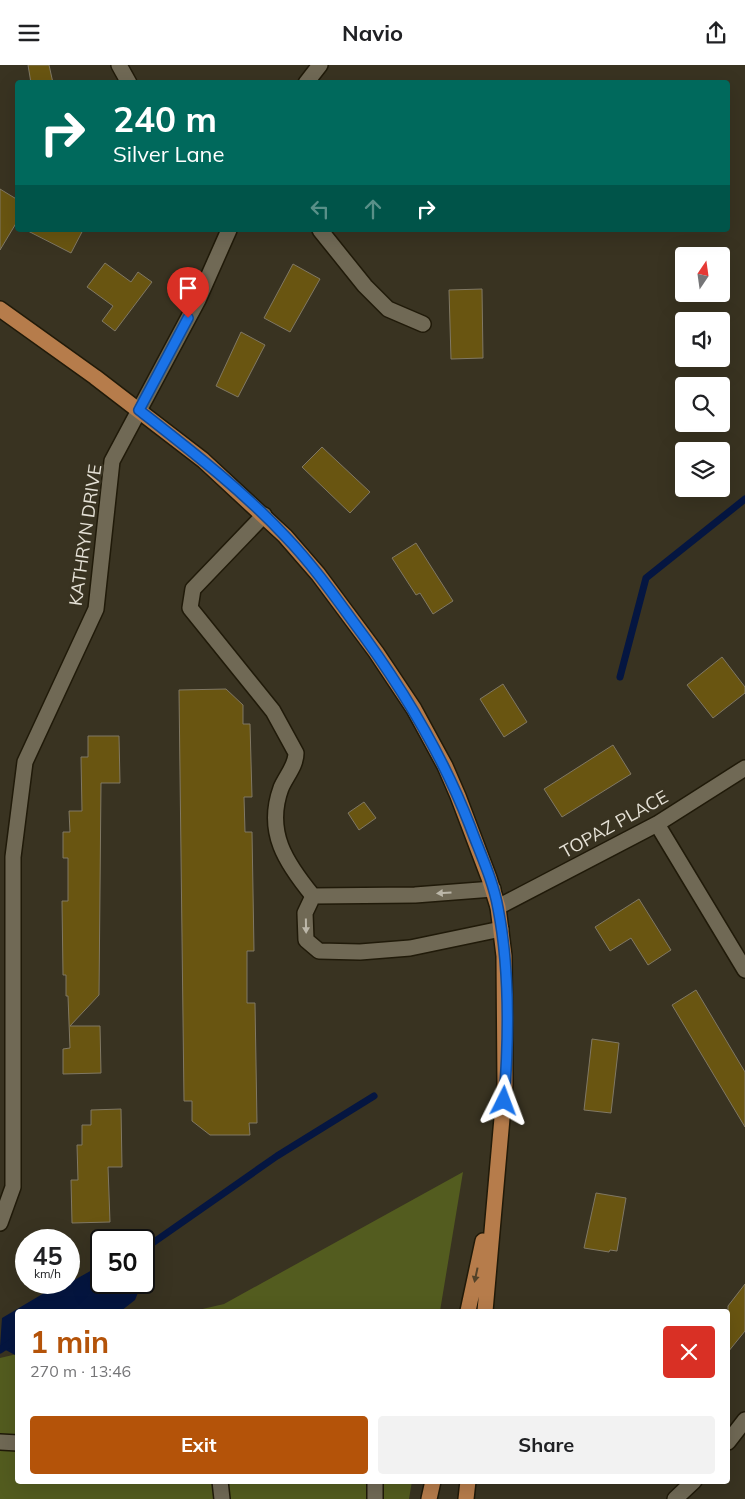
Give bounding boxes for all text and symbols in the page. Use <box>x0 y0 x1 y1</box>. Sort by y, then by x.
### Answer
icon: menu <box>15 19 43 47</box>
text: Navio <box>342 19 403 47</box>
icon: share <box>702 19 730 47</box>
text: 240 m <box>113 97 217 141</box>
icon: right <box>30 100 95 165</box>
text: Silver Lane <box>113 140 224 168</box>
icon: left <box>306 195 334 223</box>
icon: ahead <box>359 195 387 223</box>
icon: right <box>412 195 440 223</box>
north arrow <box>675 247 730 303</box>
map controls <box>675 247 730 497</box>
pin <box>167 267 209 318</box>
icon: arrive <box>174 274 202 302</box>
button: sound <box>675 312 730 367</box>
button: search <box>675 377 730 432</box>
button: layers <box>675 442 730 497</box>
street label: KATHRYN DRIVE <box>64 463 106 607</box>
street label: TOPAZ PLACE <box>556 785 672 863</box>
one-way arrow <box>436 890 452 898</box>
one-way arrow <box>302 918 310 934</box>
position arrow <box>477 1074 529 1126</box>
speed limit sign: 50 <box>90 1229 155 1294</box>
text: 45 <box>32 1240 63 1271</box>
text: km/h <box>34 1266 61 1281</box>
one-way arrow <box>472 1268 480 1283</box>
text: 1 min <box>30 1323 109 1361</box>
button: close <box>663 1326 715 1378</box>
text: 270 m · 13:46 <box>30 1361 131 1381</box>
button: Exit <box>30 1416 368 1474</box>
button: Share <box>378 1416 715 1474</box>

